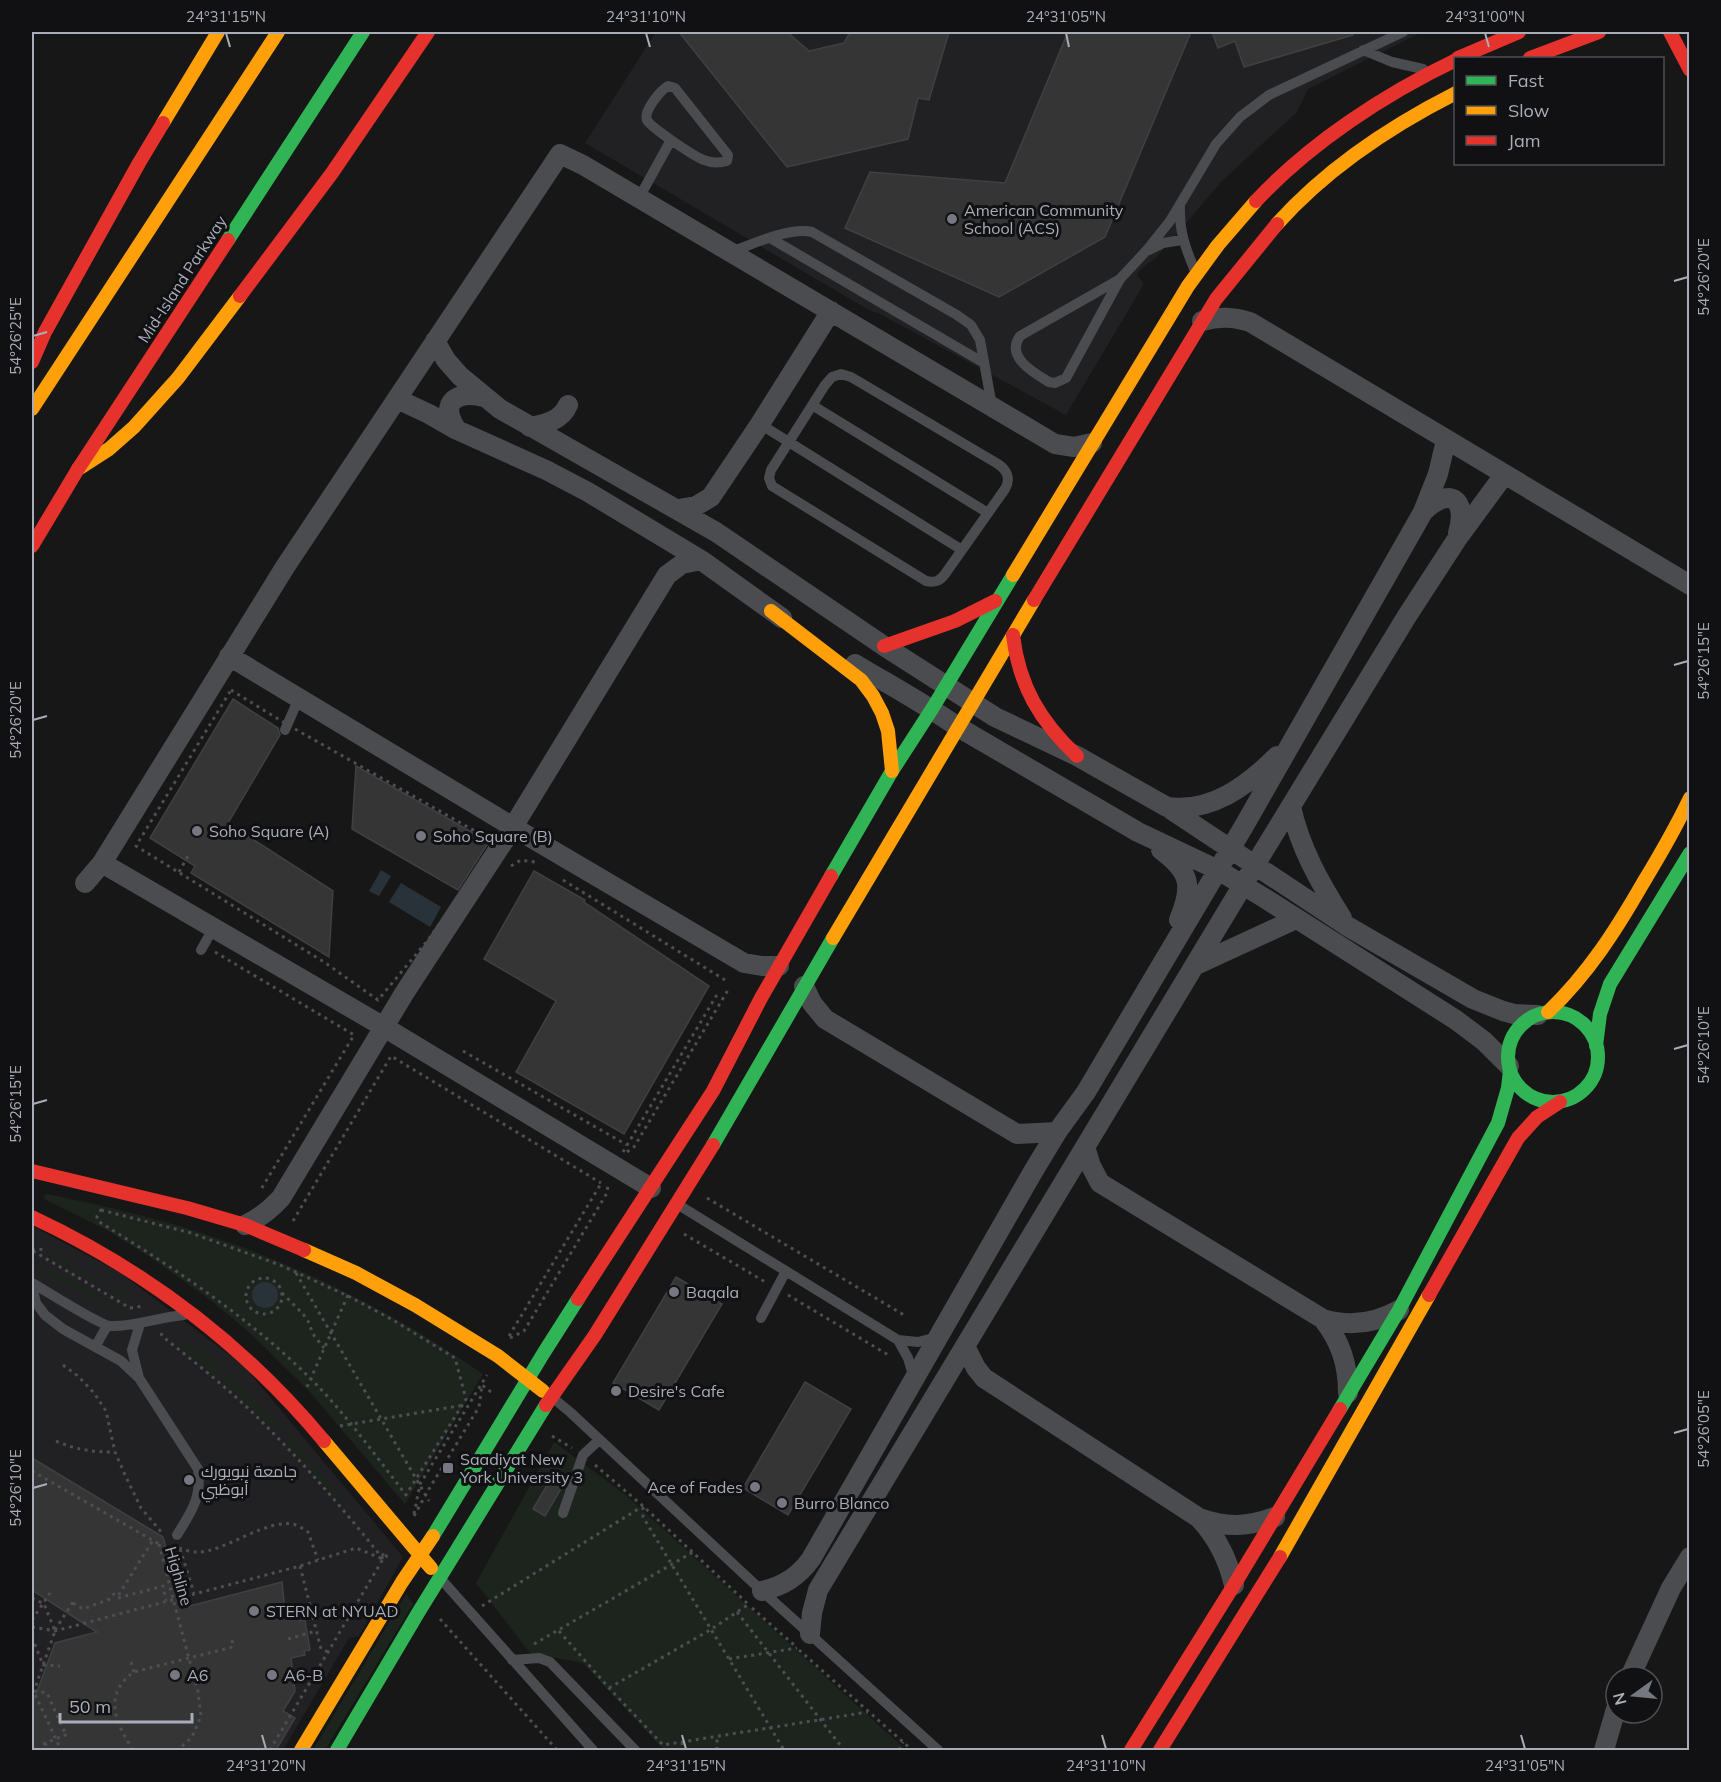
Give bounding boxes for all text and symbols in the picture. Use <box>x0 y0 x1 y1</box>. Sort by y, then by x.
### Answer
text: 24°31'15"N <box>186 7 266 26</box>
text: 24°31'10"N <box>606 7 686 26</box>
text: 24°31'05"N <box>1026 7 1106 26</box>
text: 24°31'00"N <box>1445 7 1525 26</box>
legend <box>1454 57 1664 165</box>
text: Fast <box>1508 69 1544 92</box>
text: Slow <box>1508 99 1550 122</box>
text: Jam <box>1508 129 1541 152</box>
place label: American Community School (ACS) <box>964 200 1124 238</box>
street label: Mid-Island Parkway <box>133 211 231 346</box>
marker: American Community School (ACS) <box>945 212 959 226</box>
text: 54°26'20"E <box>1694 238 1713 316</box>
text: 54°26'25"E <box>6 297 25 375</box>
text: 54°26'15"E <box>1694 622 1713 700</box>
text: 54°26'20"E <box>6 681 25 759</box>
place label: Soho Square (A) <box>209 821 330 841</box>
marker: Soho Square (A) <box>190 824 204 838</box>
place label: Soho Square (B) <box>433 826 553 846</box>
marker: Soho Square (B) <box>414 829 428 843</box>
text: 54°26'10"E <box>1694 1006 1713 1084</box>
text: 54°26'15"E <box>6 1065 25 1143</box>
place label: Baqala <box>686 1282 739 1302</box>
marker: Baqala <box>667 1285 681 1299</box>
place label: Desire's Cafe <box>628 1381 725 1401</box>
marker: Desire's Cafe <box>609 1384 623 1398</box>
text: 54°26'05"E <box>1694 1390 1713 1468</box>
text: 54°26'10"E <box>6 1449 25 1527</box>
place label: Saadiyat New York University 3 <box>459 1449 583 1487</box>
place label: جامعة نيويورك أبوظبي <box>201 1461 297 1503</box>
marker: Saadiyat New York University 3 <box>441 1461 455 1475</box>
marker: جامعة نيويورك أبوظبي <box>182 1473 196 1487</box>
place label: Ace of Fades <box>648 1477 743 1497</box>
marker: Ace of Fades <box>748 1480 762 1494</box>
place label: Burro Blanco <box>794 1493 890 1513</box>
marker: Burro Blanco <box>775 1496 789 1510</box>
street label: Highline <box>161 1544 197 1608</box>
place label: STERN at NYUAD <box>266 1601 398 1621</box>
marker: STERN at NYUAD <box>247 1604 261 1618</box>
place label: A6 <box>187 1665 208 1685</box>
place label: A6-B <box>284 1665 323 1685</box>
north arrow <box>1604 1665 1664 1725</box>
marker: A6 <box>168 1668 182 1682</box>
marker: A6-B <box>265 1668 279 1682</box>
scale bar <box>60 1686 192 1724</box>
text: N <box>1608 1690 1631 1707</box>
text: 50 m <box>69 1695 111 1718</box>
text: 24°31'20"N <box>226 1756 306 1775</box>
text: 24°31'15"N <box>646 1756 726 1775</box>
text: 24°31'10"N <box>1066 1756 1146 1775</box>
text: 24°31'05"N <box>1485 1756 1565 1775</box>

